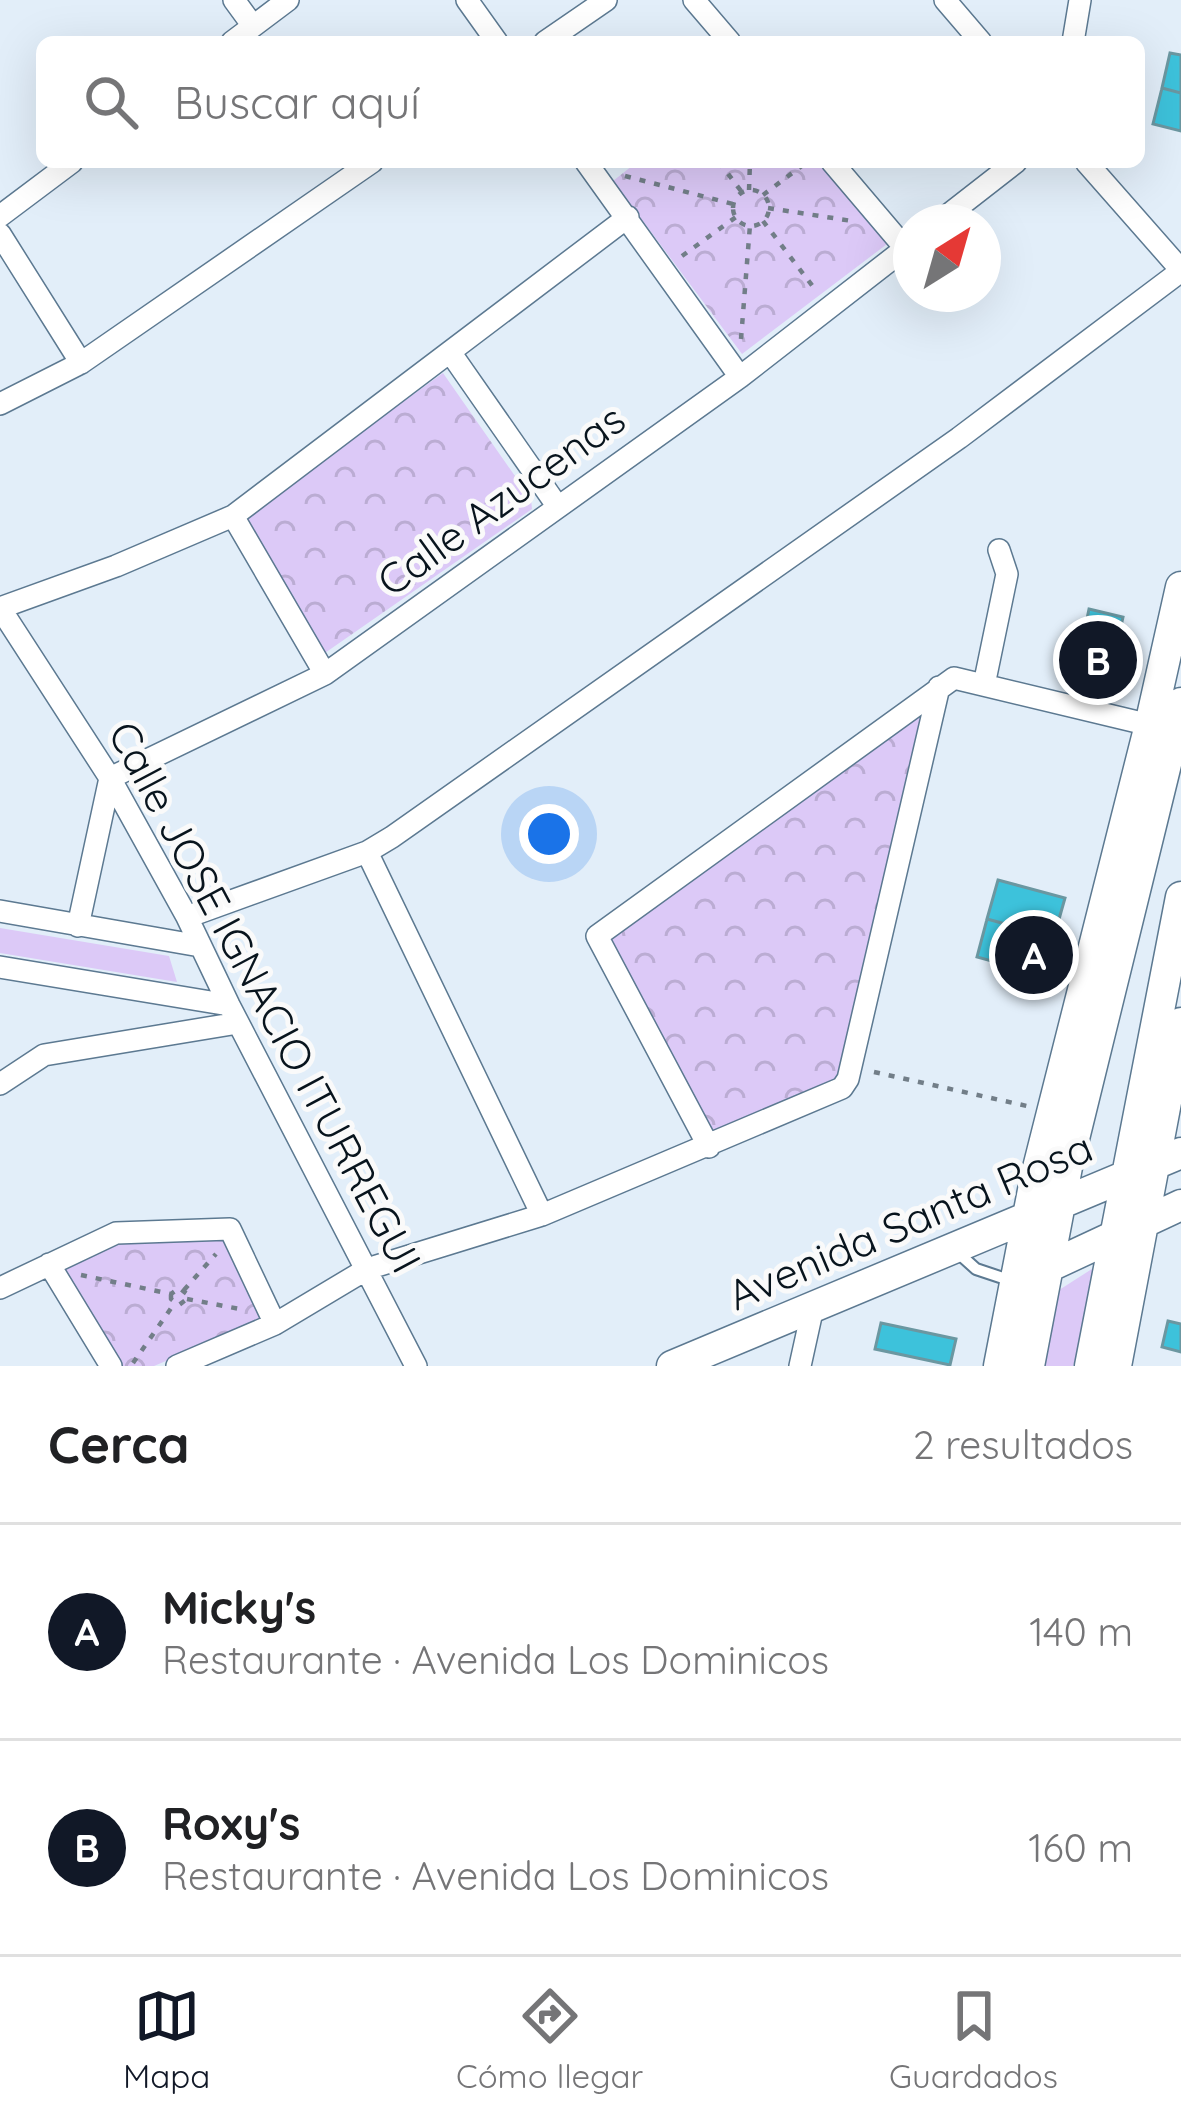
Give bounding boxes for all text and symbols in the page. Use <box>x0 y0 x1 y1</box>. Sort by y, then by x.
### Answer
search box <box>36 36 1145 168</box>
icon: search <box>78 69 144 135</box>
text: Buscar aquí <box>174 74 420 130</box>
north arrow <box>893 204 1001 312</box>
street label: Calle Azucenas <box>367 392 635 607</box>
pin: B <box>1059 615 1137 705</box>
street label: Calle JOSE IGNACIO ITURREGUI <box>97 712 434 1281</box>
your location <box>519 804 579 864</box>
pin: A <box>995 910 1073 1000</box>
street label: Avenida Santa Rosa <box>720 1120 1100 1321</box>
text: Cerca <box>48 1412 190 1476</box>
text: 2 resultados <box>913 1420 1133 1469</box>
text: Micky's <box>162 1579 316 1635</box>
text: A <box>75 1607 99 1656</box>
text: 140 m <box>1029 1607 1133 1656</box>
text: Restaurante · Avenida Los Dominicos <box>162 1635 829 1684</box>
text: Roxy's <box>162 1795 300 1851</box>
text: B <box>74 1823 100 1872</box>
text: 160 m <box>1028 1823 1133 1872</box>
text: Restaurante · Avenida Los Dominicos <box>162 1851 829 1900</box>
tab: Mapa <box>123 1983 210 2096</box>
tab: Cómo llegar <box>456 1983 643 2096</box>
tab: Guardados <box>889 1983 1058 2096</box>

